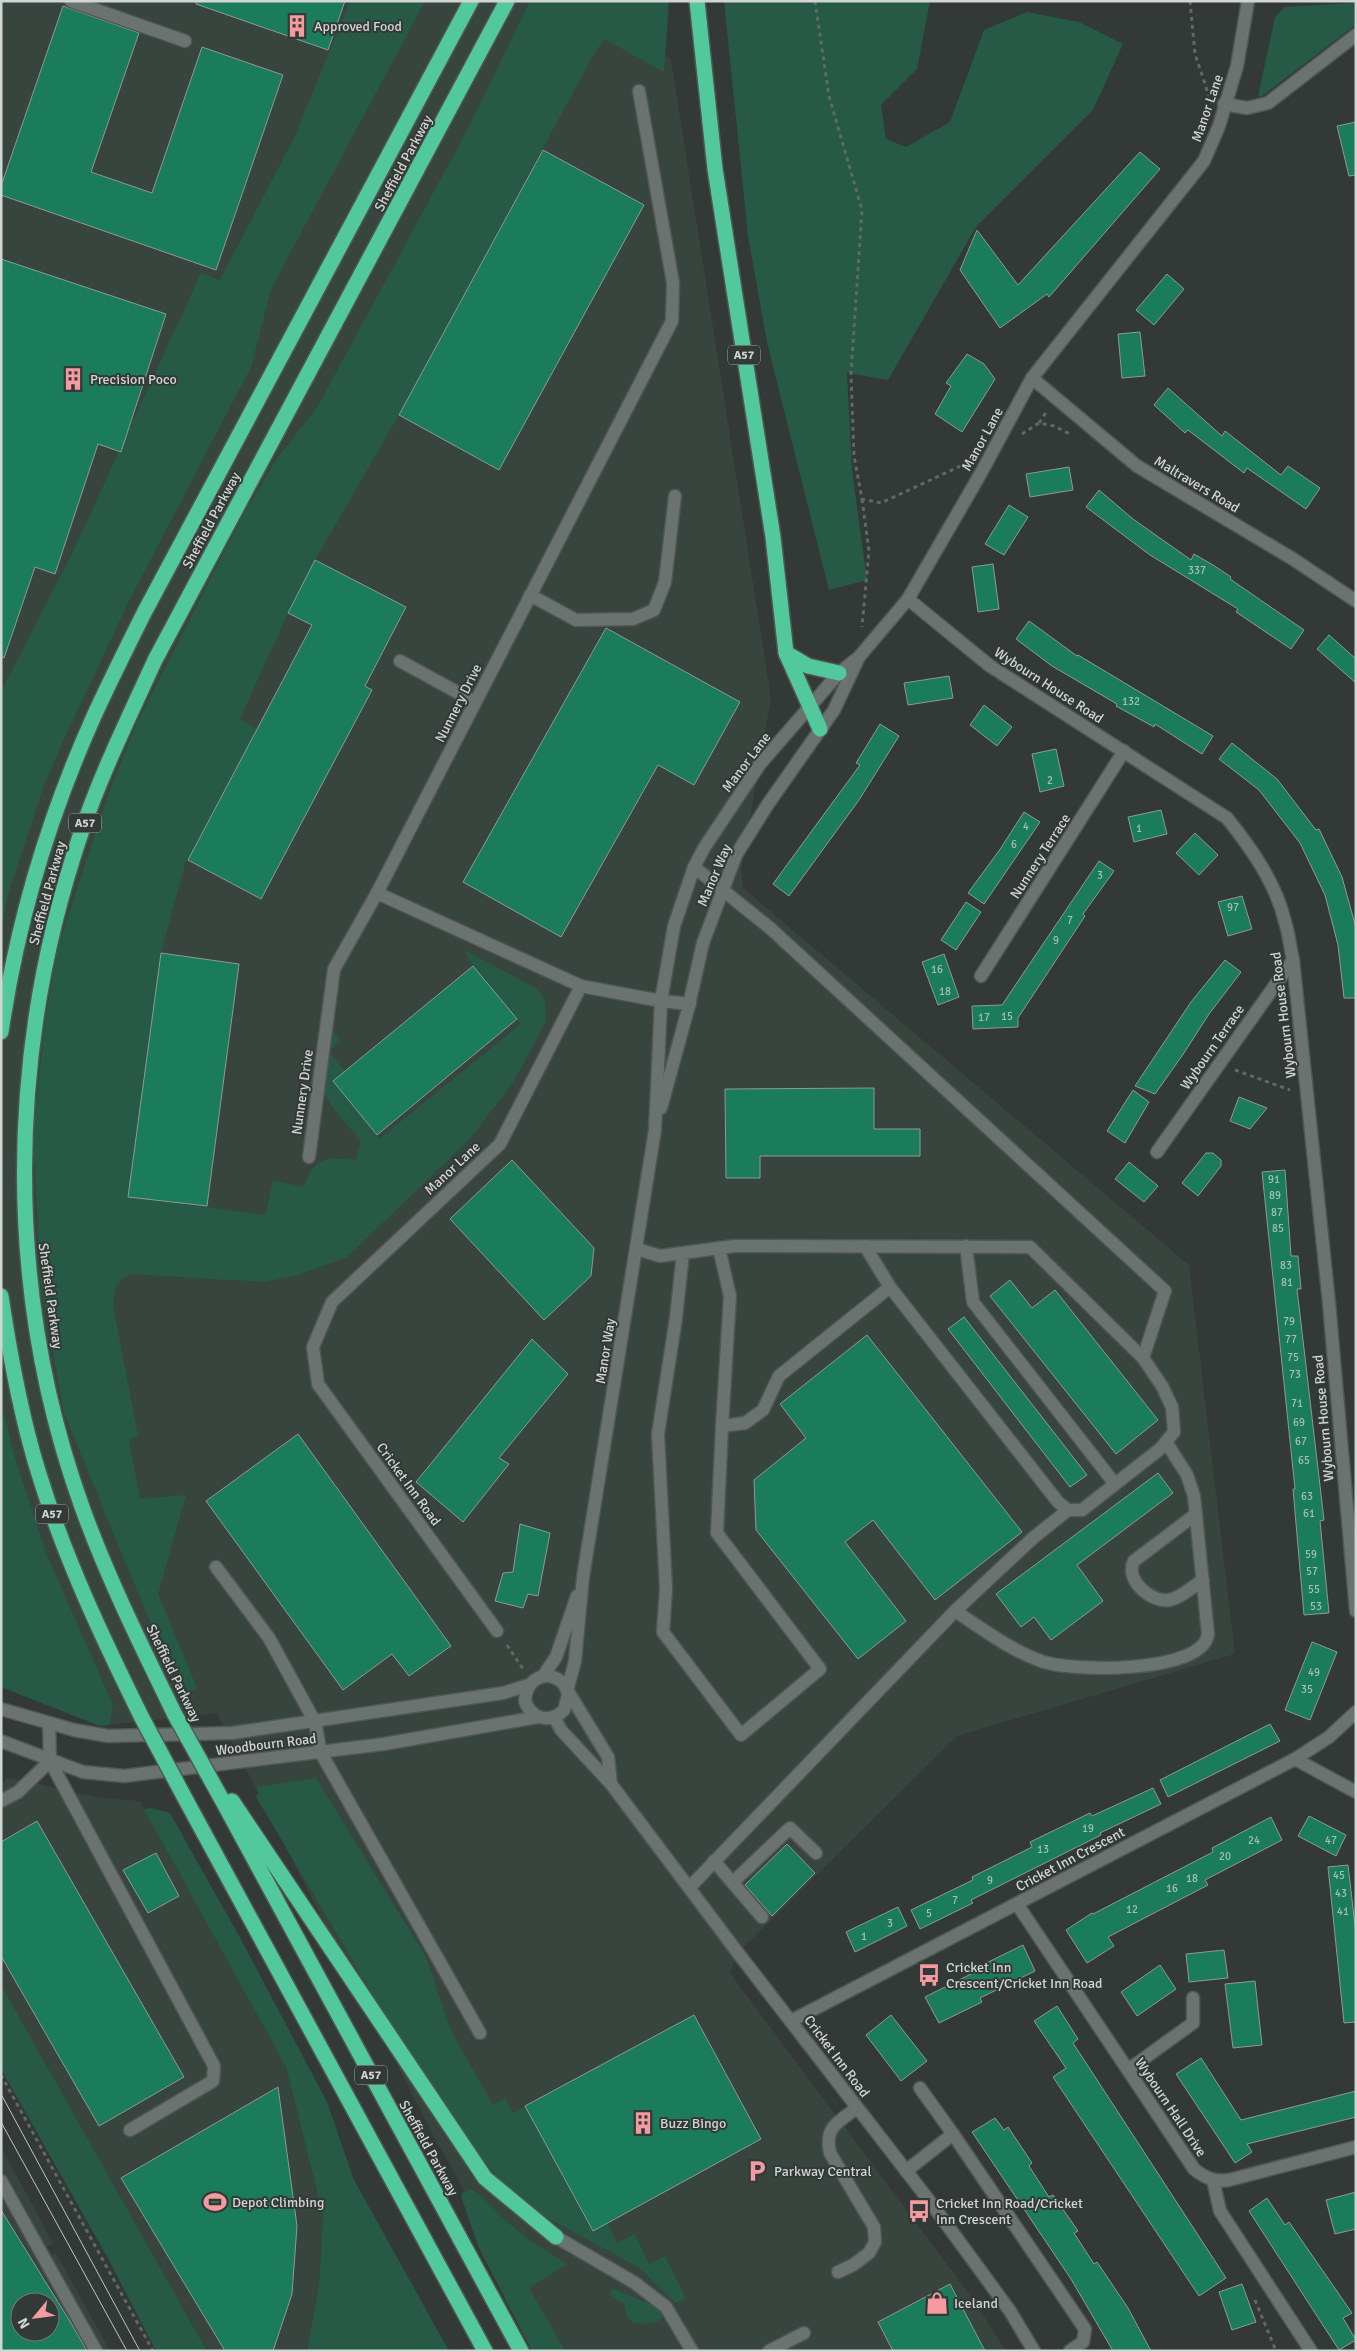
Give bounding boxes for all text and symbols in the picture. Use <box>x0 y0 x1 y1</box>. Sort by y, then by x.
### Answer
building icon: Approved Food <box>284 13 310 39</box>
place label: Approved Food <box>314 18 402 35</box>
street label: Manor Lane <box>1188 72 1227 144</box>
street label: Sheffield Parkway <box>371 112 436 214</box>
road number: A57 <box>728 346 760 364</box>
building icon: Precision Poco <box>60 366 86 392</box>
place label: Precision Poco <box>90 371 177 388</box>
street label: Manor Lane <box>958 404 1007 474</box>
street label: Maltravers Road <box>1151 452 1243 517</box>
street label: Sheffield Parkway <box>179 469 244 571</box>
house number: 337 <box>1188 564 1206 577</box>
street label: Wybourn House Road <box>991 644 1107 727</box>
street label: Nunnery Drive <box>431 661 486 745</box>
house number: 132 <box>1122 695 1140 708</box>
street label: Manor Lane <box>718 729 774 796</box>
house number: 2 <box>1047 774 1053 787</box>
street label: Nunnery Terrace <box>1007 811 1074 902</box>
road number: A57 <box>69 814 101 832</box>
house number: 4 <box>1023 820 1029 833</box>
house number: 1 <box>1136 822 1142 835</box>
house number: 6 <box>1011 838 1017 851</box>
street label: Sheffield Parkway <box>25 839 70 947</box>
street label: Manor Way <box>694 841 735 909</box>
house number: 3 <box>1097 869 1103 882</box>
house number: 97 <box>1227 901 1239 914</box>
house number: 7 <box>1067 914 1073 927</box>
house number: 9 <box>1053 934 1059 947</box>
street label: Wybourn House Road <box>1267 951 1300 1079</box>
house number: 16 <box>931 963 943 976</box>
house number: 18 <box>939 985 951 998</box>
street label: Wybourn Terrace <box>1177 1001 1248 1093</box>
house number: 15 <box>1001 1010 1013 1023</box>
house number: 17 <box>978 1011 990 1024</box>
street label: Nunnery Drive <box>288 1048 317 1136</box>
street label: Manor Lane <box>421 1138 484 1199</box>
house number: 91 <box>1268 1173 1280 1186</box>
house number: 89 <box>1269 1189 1281 1202</box>
house number: 87 <box>1271 1206 1283 1219</box>
house number: 85 <box>1272 1222 1284 1235</box>
street label: Sheffield Parkway <box>35 1242 66 1351</box>
house number: 83 <box>1280 1259 1292 1272</box>
house number: 81 <box>1281 1276 1293 1289</box>
house number: 79 <box>1283 1315 1295 1328</box>
street label: Manor Way <box>592 1317 619 1385</box>
house number: 77 <box>1285 1333 1297 1346</box>
house number: 75 <box>1287 1351 1299 1364</box>
street label: Wybourn House Road <box>1309 1354 1338 1482</box>
house number: 73 <box>1289 1368 1301 1381</box>
house number: 71 <box>1291 1397 1303 1410</box>
house number: 69 <box>1293 1416 1305 1429</box>
house number: 67 <box>1295 1435 1307 1448</box>
street label: Cricket Inn Road <box>373 1439 444 1529</box>
house number: 65 <box>1298 1454 1310 1467</box>
house number: 63 <box>1301 1490 1313 1503</box>
road number: A57 <box>36 1505 68 1524</box>
house number: 61 <box>1303 1507 1315 1520</box>
house number: 59 <box>1305 1548 1317 1561</box>
house number: 57 <box>1306 1565 1318 1578</box>
house number: 55 <box>1308 1583 1320 1596</box>
house number: 53 <box>1310 1600 1322 1613</box>
street label: Sheffield Parkway <box>143 1622 205 1725</box>
house number: 49 <box>1308 1666 1320 1679</box>
house number: 35 <box>1301 1683 1313 1696</box>
street label: Woodbourn Road <box>215 1730 317 1759</box>
house number: 19 <box>1082 1822 1094 1835</box>
street label: Cricket Inn Crescent <box>1013 1823 1128 1895</box>
house number: 24 <box>1248 1834 1260 1847</box>
house number: 47 <box>1325 1834 1337 1847</box>
house number: 13 <box>1037 1843 1049 1856</box>
house number: 20 <box>1219 1850 1231 1863</box>
house number: 45 <box>1333 1869 1345 1882</box>
house number: 18 <box>1186 1872 1198 1885</box>
house number: 9 <box>987 1874 993 1887</box>
house number: 16 <box>1166 1882 1178 1895</box>
house number: 43 <box>1335 1887 1347 1900</box>
house number: 7 <box>952 1894 958 1907</box>
house number: 12 <box>1126 1903 1138 1916</box>
house number: 41 <box>1337 1905 1349 1918</box>
house number: 5 <box>926 1907 932 1920</box>
house number: 3 <box>887 1917 893 1930</box>
house number: 1 <box>861 1930 867 1943</box>
place label: Cricket Inn Crescent/Cricket Inn Road <box>946 1959 1103 1992</box>
bus stop icon: Cricket Inn Crescent/Cricket Inn Road <box>916 1962 942 1988</box>
street label: Cricket Inn Road <box>800 2012 873 2101</box>
street label: Wybourn Hall Drive <box>1131 2055 1210 2160</box>
road number: A57 <box>355 2066 387 2084</box>
street label: Sheffield Parkway <box>395 2097 462 2199</box>
building icon: Buzz Bingo <box>630 2110 656 2136</box>
place label: Buzz Bingo <box>660 2115 726 2132</box>
parking icon: Parkway Central <box>744 2158 770 2184</box>
place label: Parkway Central <box>774 2163 872 2180</box>
sports icon: Depot Climbing <box>202 2189 228 2215</box>
place label: Depot Climbing <box>232 2194 324 2211</box>
place label: Cricket Inn Road/Cricket Inn Crescent <box>936 2195 1083 2228</box>
bus stop icon: Cricket Inn Road/Cricket Inn Crescent <box>906 2198 932 2224</box>
shop icon: Iceland <box>924 2290 950 2316</box>
north arrow <box>10 2292 60 2342</box>
place label: Iceland <box>954 2295 998 2312</box>
text: N <box>14 2315 34 2331</box>

